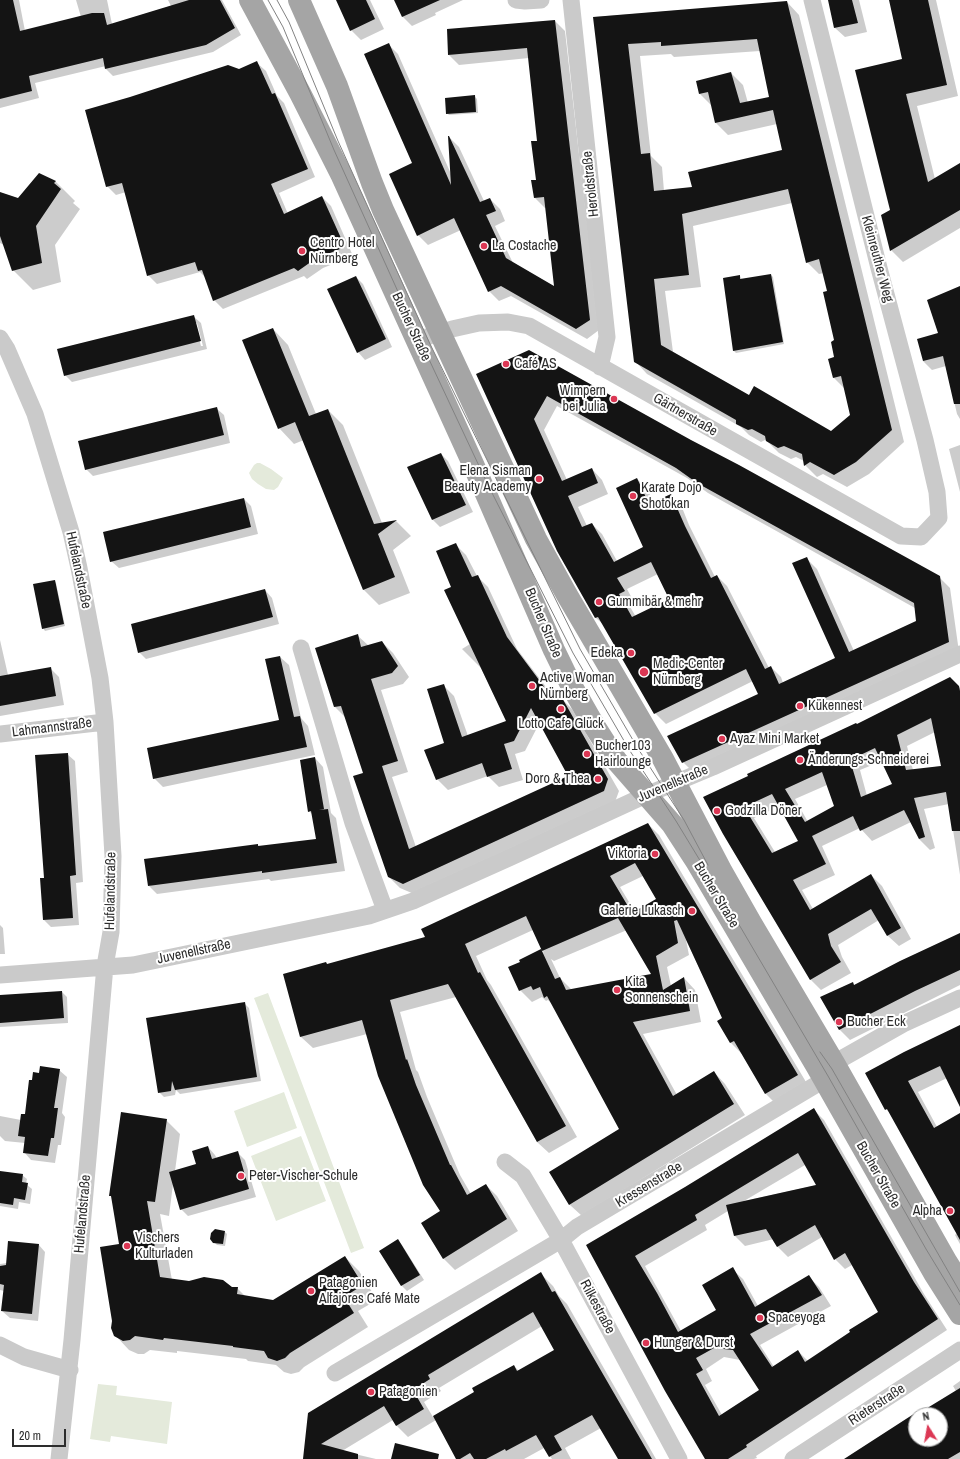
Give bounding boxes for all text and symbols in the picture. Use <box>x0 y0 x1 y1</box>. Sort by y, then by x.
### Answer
street label: Heroldstraße <box>579 150 603 218</box>
street label: Kleinreuther Weg <box>857 214 897 304</box>
place label: Centro Hotel Nürnberg <box>310 235 374 268</box>
place label: La Costache <box>492 238 556 254</box>
marker: La Costache <box>479 241 489 251</box>
marker: Centro Hotel Nürnberg <box>297 246 307 256</box>
street label: Bucher Straße <box>388 290 434 364</box>
place label: Café AS <box>514 356 557 372</box>
marker: Café AS <box>501 359 511 369</box>
place label: Wimpern bei Julia <box>559 383 606 416</box>
street label: Gärtnerstraße <box>650 390 720 440</box>
marker: Wimpern bei Julia <box>609 394 619 404</box>
place label: Elena Sisman Beauty Academy <box>444 463 531 496</box>
marker: Elena Sisman Beauty Academy <box>534 474 544 484</box>
place label: Karate Dojo Shotokan <box>641 480 702 512</box>
marker: Karate Dojo Shotokan <box>628 491 638 501</box>
street label: Hufelandstraße <box>62 530 94 610</box>
street label: Bucher Straße <box>521 586 565 660</box>
place label: Gummibär & mehr <box>607 594 701 610</box>
marker: Gummibär & mehr <box>594 597 604 607</box>
place label: Edeka <box>590 645 623 661</box>
marker: Edeka <box>626 648 636 658</box>
place label: Medic-Center Nürnberg <box>653 656 723 688</box>
marker: Medic-Center Nürnberg <box>638 666 650 678</box>
place label: Active Woman Nürnberg <box>540 670 614 702</box>
marker: Active Woman Nürnberg <box>527 681 537 691</box>
place label: Kükennest <box>808 698 862 714</box>
marker: Kükennest <box>795 701 805 711</box>
marker: Lotto Cafe Glück <box>556 704 566 714</box>
street label: Lahmannstraße <box>11 715 93 741</box>
place label: Lotto Cafe Glück <box>518 716 604 732</box>
place label: Ayaz Mini Market <box>730 731 819 747</box>
marker: Ayaz Mini Market <box>717 734 727 744</box>
place label: Bucher103 Hairlounge <box>595 738 651 770</box>
marker: Bucher103 Hairlounge <box>582 749 592 759</box>
place label: Änderungs-Schneiderei <box>808 752 929 768</box>
marker: Änderungs-Schneiderei <box>795 755 805 765</box>
street label: Juvenellstraße <box>635 762 711 806</box>
place label: Doro & Thea <box>525 771 590 787</box>
marker: Doro & Thea <box>593 774 603 784</box>
place label: Godzilla Döner <box>725 803 802 819</box>
marker: Godzilla Döner <box>712 806 722 816</box>
place label: Viktoria <box>608 846 647 862</box>
marker: Viktoria <box>650 849 660 859</box>
street label: Hufelandstraße <box>102 852 120 930</box>
street label: Bucher Straße <box>690 859 742 931</box>
place label: Galerie Lukasch <box>600 903 684 919</box>
marker: Galerie Lukasch <box>687 906 697 916</box>
street label: Juvenellstraße <box>156 936 232 968</box>
place label: Kita Sonnenschein <box>625 974 698 1006</box>
marker: Kita Sonnenschein <box>612 985 622 995</box>
place label: Bucher Eck <box>847 1014 906 1030</box>
marker: Bucher Eck <box>834 1017 844 1027</box>
street label: Bucher Straße <box>852 1139 904 1211</box>
street label: Kressenstraße <box>613 1159 685 1211</box>
place label: Peter-Vischer-Schule <box>249 1168 358 1184</box>
marker: Peter-Vischer-Schule <box>236 1171 246 1181</box>
street label: Hufelandstraße <box>71 1174 95 1254</box>
place label: Alpha <box>913 1203 942 1219</box>
marker: Alpha <box>945 1206 955 1216</box>
place label: Vischers Kulturladen <box>135 1230 193 1262</box>
marker: Vischers Kulturladen <box>122 1241 132 1251</box>
place label: Patagonien Alfajores Café Mate <box>319 1275 420 1308</box>
street label: Rilkestraße <box>576 1277 618 1337</box>
marker: Patagonien Alfajores Café Mate <box>306 1286 316 1296</box>
place label: Spaceyoga <box>768 1310 825 1326</box>
marker: Spaceyoga <box>755 1313 765 1323</box>
place label: Hunger & Durst <box>654 1335 733 1351</box>
marker: Hunger & Durst <box>641 1338 651 1348</box>
street label: Rieterstraße <box>846 1381 908 1429</box>
place label: Patagonien <box>379 1384 438 1400</box>
marker: Patagonien <box>366 1387 376 1397</box>
north arrow <box>908 1407 948 1447</box>
text: N <box>921 1409 930 1424</box>
scale bar <box>14 1421 68 1447</box>
text: 20 m <box>19 1428 41 1444</box>

